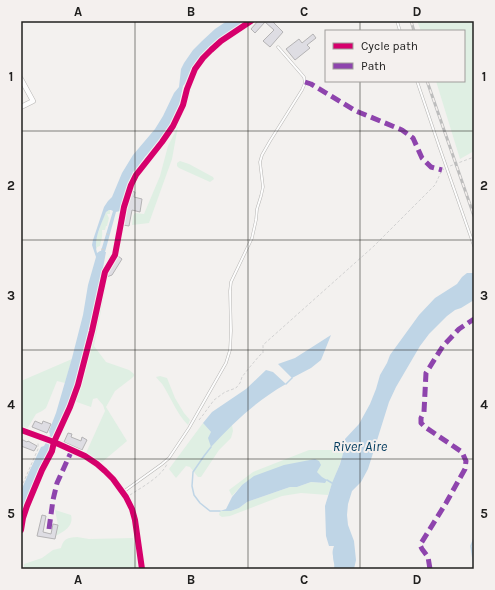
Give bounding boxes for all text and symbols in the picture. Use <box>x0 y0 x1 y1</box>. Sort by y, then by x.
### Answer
text: A <box>74 4 82 19</box>
text: B <box>187 4 195 19</box>
text: C <box>300 4 308 19</box>
text: D <box>413 4 422 19</box>
legend <box>325 30 465 82</box>
text: Cycle path <box>361 39 418 53</box>
text: Path <box>361 59 386 73</box>
text: 1 <box>9 69 13 84</box>
text: 1 <box>482 69 486 84</box>
text: 2 <box>7 178 15 193</box>
text: 2 <box>480 178 488 193</box>
text: 3 <box>7 288 15 303</box>
text: 3 <box>480 288 488 303</box>
text: 4 <box>7 397 15 412</box>
text: 4 <box>480 397 488 412</box>
water label: River Aire <box>333 438 388 455</box>
text: 5 <box>7 506 15 521</box>
text: 5 <box>480 506 488 521</box>
text: A <box>74 572 82 587</box>
text: B <box>187 572 195 587</box>
text: C <box>300 572 308 587</box>
text: D <box>413 572 422 587</box>

